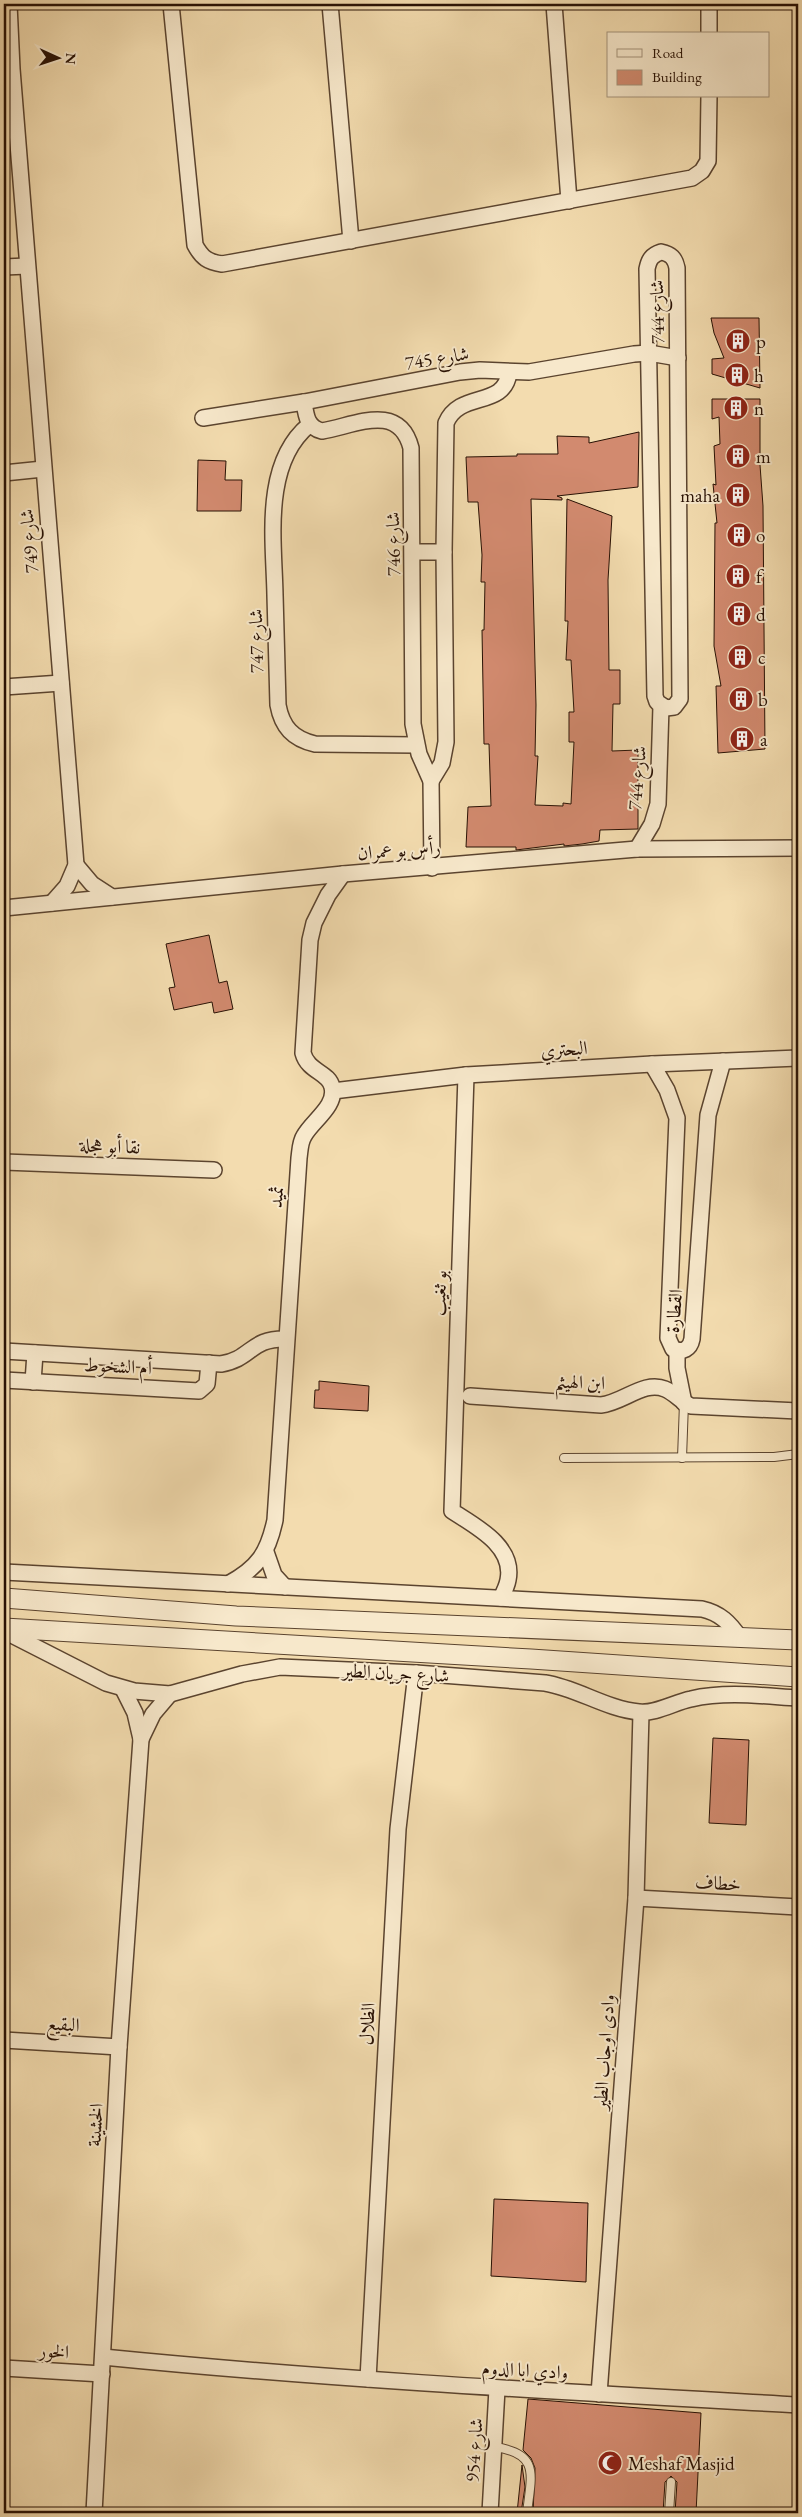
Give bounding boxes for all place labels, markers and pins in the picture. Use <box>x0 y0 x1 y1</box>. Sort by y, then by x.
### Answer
building icon: p <box>725 328 751 354</box>
place label: p <box>756 329 766 354</box>
building icon: h <box>724 362 750 388</box>
place label: h <box>754 363 764 388</box>
building icon: n <box>723 395 749 421</box>
place label: n <box>754 396 764 421</box>
building icon: m <box>725 443 751 469</box>
place label: m <box>756 444 771 469</box>
building icon: maha <box>725 482 751 508</box>
place label: maha <box>680 483 720 508</box>
building icon: o <box>726 522 752 548</box>
place label: o <box>756 523 765 548</box>
building icon: f <box>725 563 751 589</box>
place label: f <box>756 564 764 589</box>
building icon: d <box>726 601 752 627</box>
place label: d <box>756 602 766 627</box>
building icon: c <box>727 644 753 670</box>
place label: c <box>758 645 766 670</box>
building icon: b <box>728 686 754 712</box>
place label: b <box>758 687 768 712</box>
building icon: a <box>729 726 755 752</box>
place label: a <box>760 727 768 752</box>
mosque icon: Meshaf Masjid <box>597 2450 623 2476</box>
place label: Meshaf Masjid <box>628 2451 735 2476</box>

